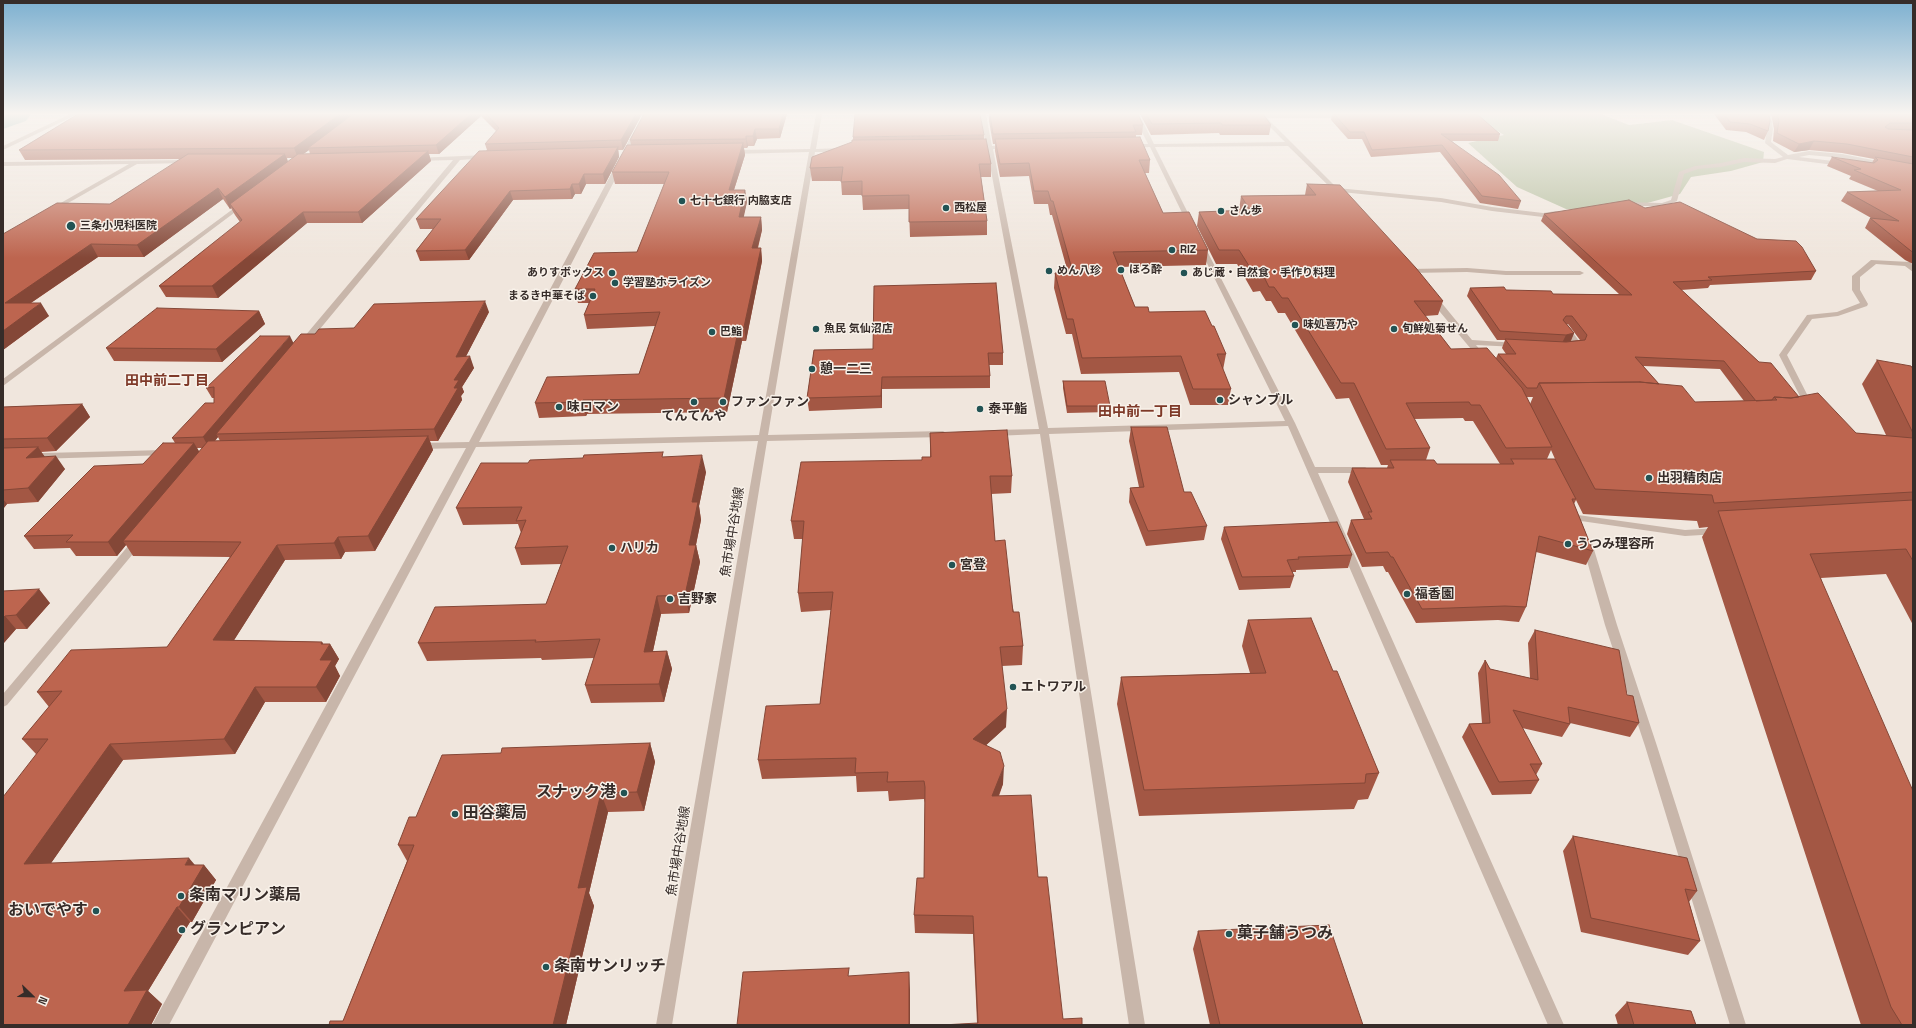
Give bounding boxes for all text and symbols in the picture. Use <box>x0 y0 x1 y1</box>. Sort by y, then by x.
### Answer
place label: 七十七銀行 内脇支店 <box>690 194 792 208</box>
marker: 七十七銀行 内脇支店 <box>677 196 687 206</box>
place label: 西松屋 <box>954 201 987 215</box>
marker: 西松屋 <box>941 203 951 213</box>
place label: さん歩 <box>1229 204 1262 218</box>
marker: さん歩 <box>1216 206 1226 216</box>
place label: 三条小児科医院 <box>80 219 157 233</box>
marker: 三条小児科医院 <box>65 220 77 232</box>
place label: RIZ <box>1180 243 1196 257</box>
marker: RIZ <box>1167 245 1177 255</box>
place label: ほろ酔 <box>1129 263 1162 277</box>
place label: めん八珍 <box>1057 264 1101 278</box>
marker: ほろ酔 <box>1116 265 1126 275</box>
place label: ありすボックス <box>527 266 604 280</box>
marker: めん八珍 <box>1044 266 1054 276</box>
place label: あじ蔵・自然食・手作り料理 <box>1192 266 1335 280</box>
marker: ありすボックス <box>607 268 617 278</box>
marker: あじ蔵・自然食・手作り料理 <box>1179 268 1189 278</box>
place label: 学習塾ホライズン <box>623 276 711 290</box>
marker: 学習塾ホライズン <box>610 278 620 288</box>
place label: まるき中華そば <box>508 289 585 303</box>
marker: まるき中華そば <box>588 291 598 301</box>
place label: 味処喜乃や <box>1303 318 1358 332</box>
marker: 味処喜乃や <box>1290 320 1300 330</box>
place label: 魚民 気仙沼店 <box>824 322 893 336</box>
place label: 旬鮮処菊せん <box>1402 322 1468 336</box>
marker: 魚民 気仙沼店 <box>811 324 821 334</box>
marker: 旬鮮処菊せん <box>1389 324 1399 334</box>
place label: 巴鮨 <box>720 325 742 339</box>
marker: 巴鮨 <box>707 327 717 337</box>
place label: 憩一二三 <box>820 361 872 377</box>
marker: 憩一二三 <box>807 364 817 374</box>
district label: 田中前二丁目 <box>125 373 209 389</box>
place label: シャンブル <box>1228 392 1293 408</box>
place label: ファンファン <box>731 394 809 410</box>
marker: シャンブル <box>1215 395 1225 405</box>
marker: てんてんや <box>689 397 699 407</box>
marker: ファンファン <box>718 397 728 407</box>
place label: 味ロマン <box>567 399 619 415</box>
place label: 泰平鮨 <box>988 401 1027 417</box>
marker: 味ロマン <box>554 402 564 412</box>
marker: 泰平鮨 <box>975 404 985 414</box>
district label: 田中前一丁目 <box>1098 404 1182 420</box>
place label: てんてんや <box>662 408 726 424</box>
place label: 出羽精肉店 <box>1657 470 1722 486</box>
marker: 出羽精肉店 <box>1644 473 1654 483</box>
street label: 魚市場中谷地線 <box>718 486 748 578</box>
place label: うつみ理容所 <box>1576 536 1654 552</box>
marker: うつみ理容所 <box>1563 539 1573 549</box>
place label: ハリカ <box>620 540 659 556</box>
marker: ハリカ <box>607 543 617 553</box>
place label: 宮登 <box>960 557 986 573</box>
marker: 宮登 <box>947 560 957 570</box>
place label: 福香園 <box>1415 586 1454 602</box>
marker: 福香園 <box>1402 589 1412 599</box>
place label: 吉野家 <box>678 591 717 607</box>
marker: 吉野家 <box>665 594 675 604</box>
place label: エトワアル <box>1021 679 1086 695</box>
marker: エトワアル <box>1008 682 1018 692</box>
place label: スナック港 <box>536 783 616 803</box>
marker: スナック港 <box>619 788 629 798</box>
place label: 田谷薬局 <box>463 804 527 824</box>
street label: 魚市場中谷地線 <box>664 805 694 897</box>
marker: 田谷薬局 <box>450 809 460 819</box>
place label: 条南マリン薬局 <box>189 886 301 906</box>
marker: 条南マリン薬局 <box>176 891 186 901</box>
place label: おいでやす <box>8 901 88 921</box>
marker: おいでやす <box>91 906 101 916</box>
place label: グランピアン <box>190 920 286 940</box>
place label: 菓子舗うつみ <box>1237 924 1333 944</box>
marker: グランピアン <box>177 925 187 935</box>
marker: 菓子舗うつみ <box>1224 929 1234 939</box>
place label: 条南サンリッチ <box>554 957 666 977</box>
marker: 条南サンリッチ <box>541 962 551 972</box>
north arrow <box>12 976 52 1016</box>
text: N <box>35 995 51 1007</box>

